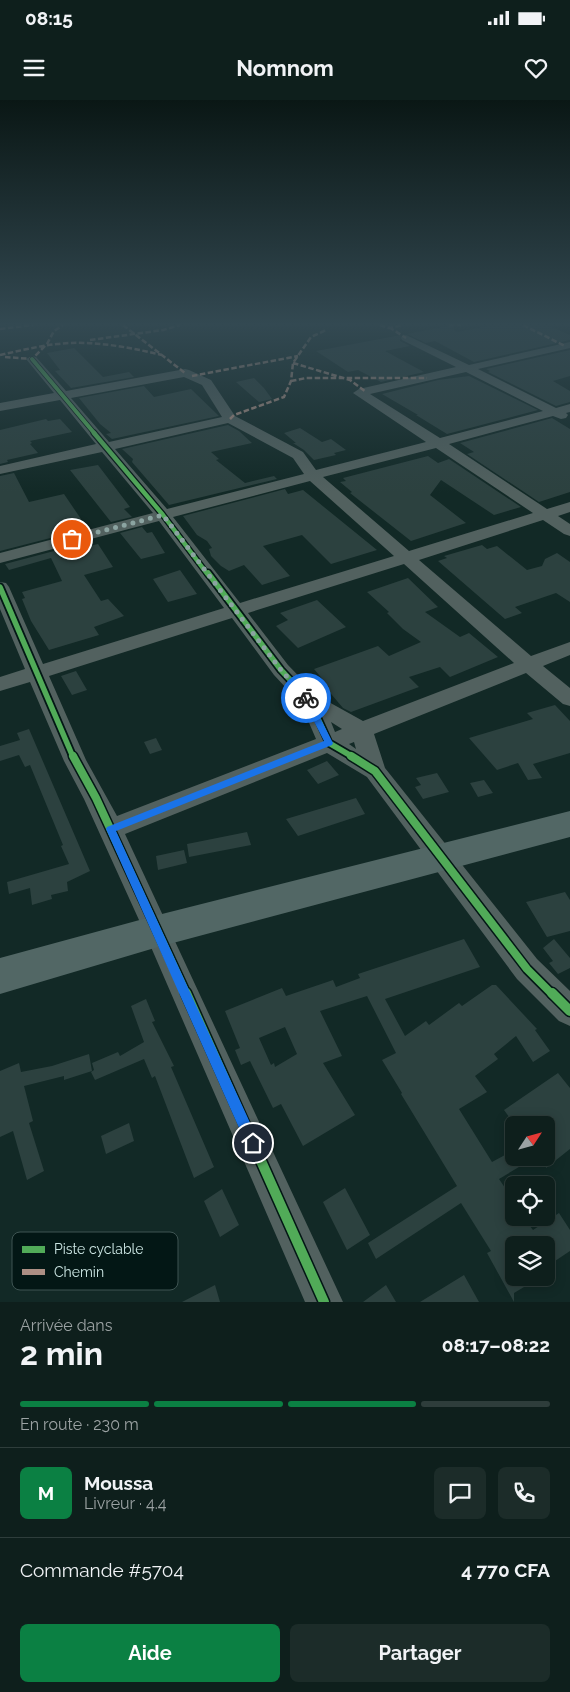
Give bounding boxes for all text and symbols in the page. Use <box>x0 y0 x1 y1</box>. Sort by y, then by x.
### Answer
text: 08:15 <box>25 7 73 29</box>
icon: menu <box>20 54 48 82</box>
icon: heart <box>522 54 550 82</box>
text: Nomnom <box>236 55 334 81</box>
pin <box>51 518 93 560</box>
icon: bag <box>58 525 86 553</box>
courier <box>281 673 331 723</box>
icon: bike <box>292 684 320 712</box>
north arrow <box>505 1116 555 1166</box>
map controls <box>505 1116 555 1286</box>
pin <box>232 1122 274 1164</box>
icon: home <box>239 1129 267 1157</box>
button: locate <box>505 1176 555 1226</box>
legend <box>12 1232 178 1290</box>
button: layers <box>505 1236 555 1286</box>
text: Piste cyclable <box>54 1241 144 1257</box>
text: Chemin <box>54 1264 104 1280</box>
text: Arrivée dans <box>20 1316 112 1335</box>
text: 08:17–08:22 <box>442 1334 550 1356</box>
text: 2 min <box>20 1335 103 1372</box>
text: En route · 230 m <box>20 1415 139 1434</box>
button: chat <box>434 1467 486 1519</box>
button: phone <box>498 1467 550 1519</box>
text: Moussa <box>84 1472 153 1494</box>
text: M <box>38 1482 54 1504</box>
text: Livreur · 4.4 <box>84 1494 167 1513</box>
text: Commande #5704 <box>20 1559 184 1581</box>
text: 4 770 CFA <box>461 1559 550 1581</box>
button: Aide <box>20 1624 280 1682</box>
button: Partager <box>290 1624 550 1682</box>

